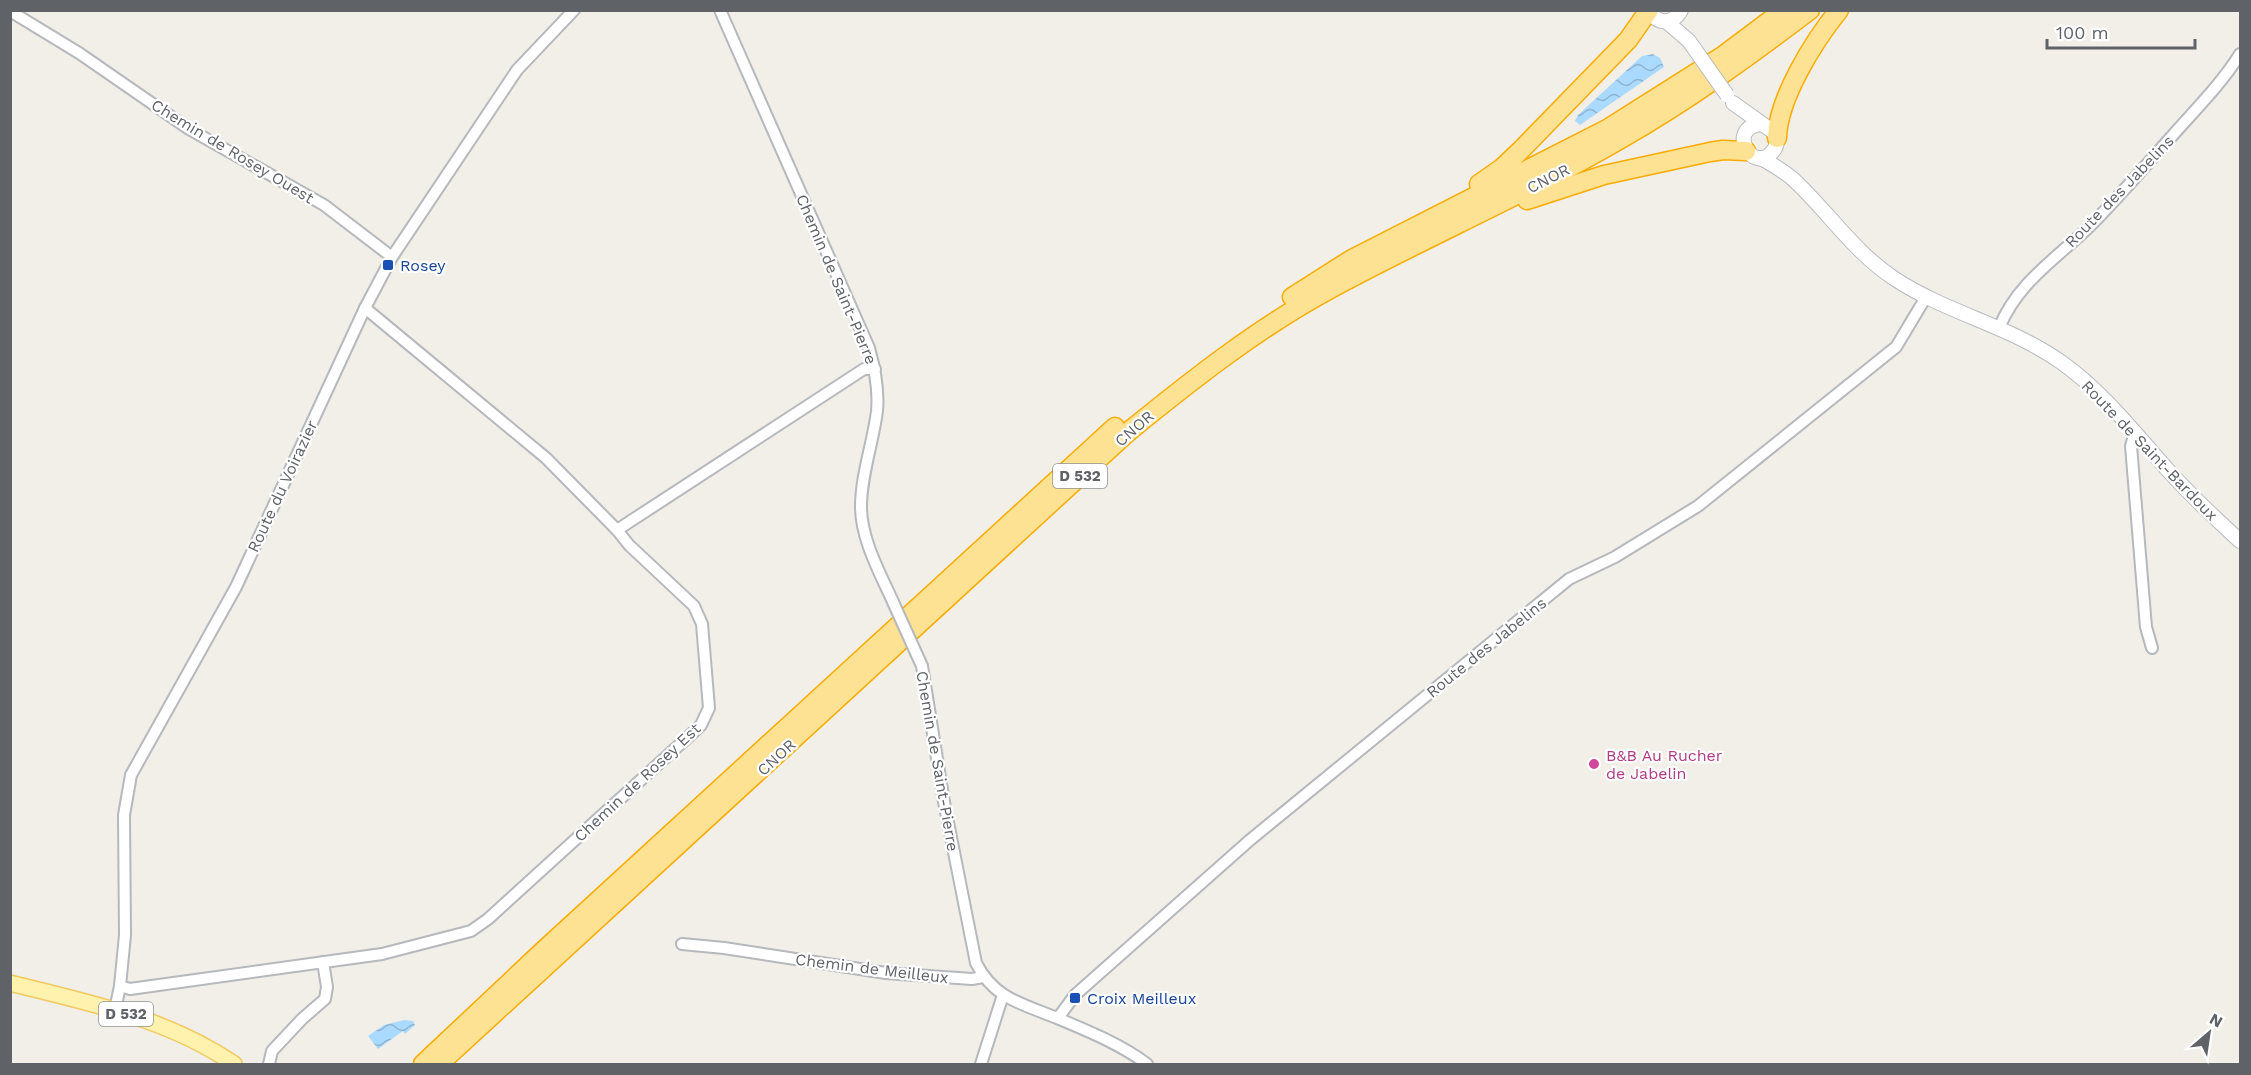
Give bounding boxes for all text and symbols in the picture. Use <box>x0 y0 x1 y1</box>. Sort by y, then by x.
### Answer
scale bar <box>2047 12 2196 50</box>
text: 100 m <box>2056 22 2109 43</box>
street label: Chemin de Rosey Ouest <box>148 95 318 208</box>
street label: Route des Jabelins <box>2061 131 2178 251</box>
street label: CNOR <box>1524 160 1573 197</box>
street label: Chemin de Saint-Pierre <box>792 191 881 367</box>
place label: Rosey <box>400 256 446 275</box>
marker: Rosey <box>381 258 395 272</box>
street label: Route de Saint-Bardoux <box>2078 376 2222 524</box>
street label: CNOR <box>1111 406 1158 450</box>
street label: Route du Voirazier <box>244 417 322 555</box>
road number: D 532 <box>1053 464 1107 488</box>
street label: Route des Jabelins <box>1423 593 1550 702</box>
street label: Chemin de Saint-Pierre <box>912 669 963 853</box>
street label: Chemin de Rosey Est <box>570 719 705 846</box>
street label: CNOR <box>753 735 799 780</box>
place label: B&B Au Rucher de Jabelin <box>1606 746 1723 783</box>
marker: B&B Au Rucher de Jabelin <box>1587 757 1601 771</box>
street label: Chemin de Meilleux <box>794 950 950 987</box>
place label: Croix Meilleux <box>1087 989 1196 1008</box>
marker: Croix Meilleux <box>1068 991 1082 1005</box>
road number: D 532 <box>99 1002 153 1026</box>
north arrow <box>2179 1003 2239 1063</box>
text: N <box>2206 1009 2226 1032</box>

